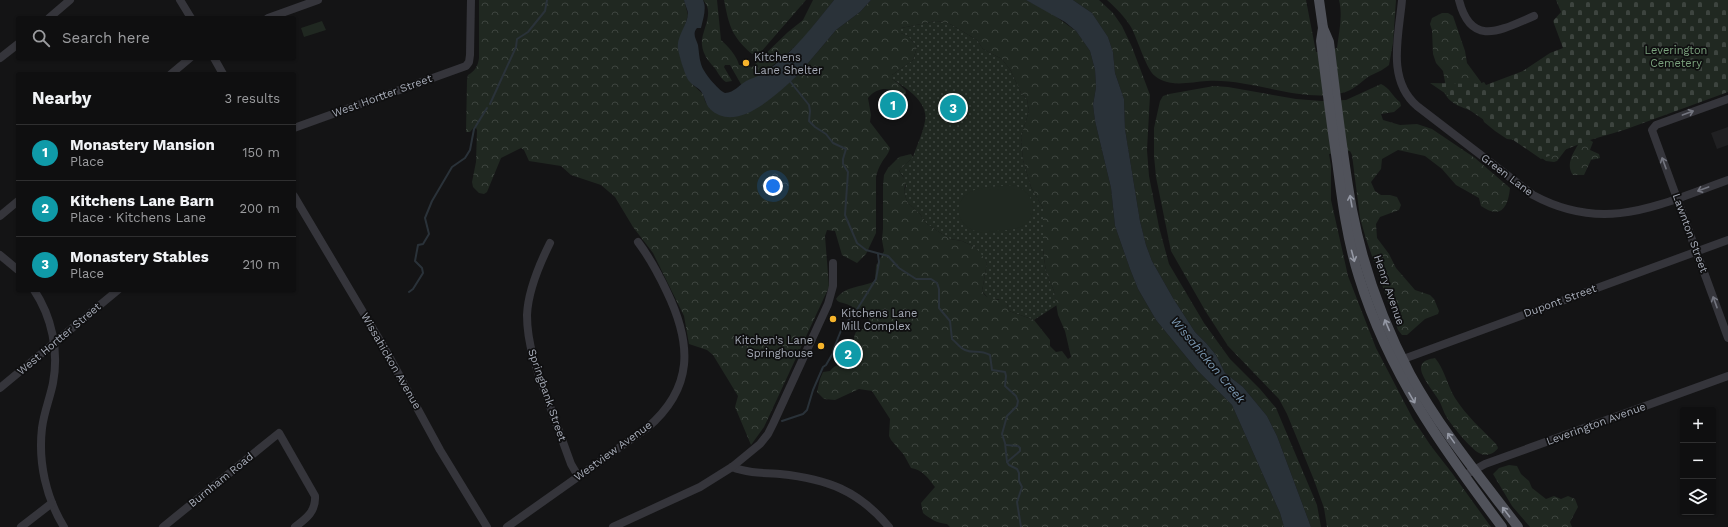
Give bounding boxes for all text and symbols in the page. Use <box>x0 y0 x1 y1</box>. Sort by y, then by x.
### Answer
search box <box>16 16 296 60</box>
icon: search <box>30 27 52 49</box>
text: Search here <box>62 29 150 47</box>
park label: Leverington Cemetery <box>1645 44 1707 70</box>
place label: Kitchens Lane Shelter <box>754 51 823 77</box>
marker: Kitchens Lane Shelter <box>741 58 751 68</box>
street label: West Hortter Street <box>330 72 434 120</box>
text: Nearby <box>32 88 91 108</box>
pin: 1 <box>880 90 906 120</box>
text: 3 results <box>225 91 280 106</box>
pin: 3 <box>940 93 966 123</box>
one-way arrow <box>1682 109 1695 116</box>
text: Monastery Mansion <box>70 136 215 154</box>
text: 1 <box>42 145 48 160</box>
text: 150 m <box>242 145 280 160</box>
street label: Green Lane <box>1479 151 1535 199</box>
text: Place <box>70 154 104 169</box>
one-way arrow <box>1660 158 1668 170</box>
your location <box>763 176 783 196</box>
one-way arrow <box>1697 186 1709 194</box>
text: Kitchens Lane Barn <box>70 192 214 210</box>
street label: Lawnton Street <box>1670 192 1711 275</box>
one-way arrow <box>1347 195 1355 208</box>
text: 2 <box>41 201 49 216</box>
text: 200 m <box>239 201 280 216</box>
text: Place · Kitchens Lane <box>70 210 206 225</box>
text: Monastery Stables <box>70 248 209 266</box>
one-way arrow <box>1350 249 1357 262</box>
street label: Henry Avenue <box>1371 253 1407 327</box>
text: 3 <box>41 257 49 272</box>
text: 210 m <box>242 257 280 272</box>
text: Place <box>70 266 104 281</box>
street label: Dupont Street <box>1522 282 1598 320</box>
one-way arrow <box>1710 296 1718 308</box>
street label: West Hortter Street <box>14 300 104 378</box>
place label: Kitchens Lane Mill Complex <box>841 307 917 333</box>
street label: Wissahickon Avenue <box>358 311 424 411</box>
marker: Kitchens Lane Mill Complex <box>828 314 838 324</box>
water label: Wissahickon Creek <box>1168 314 1248 406</box>
one-way arrow <box>1383 320 1391 332</box>
place label: Kitchen's Lane Springhouse <box>734 334 813 360</box>
pin: 2 <box>835 339 861 369</box>
marker: Kitchen's Lane Springhouse <box>816 341 826 351</box>
street label: Springbank Street <box>525 347 569 443</box>
one-way arrow <box>1408 392 1416 404</box>
street label: Leverington Avenue <box>1544 400 1648 448</box>
map controls <box>1680 407 1716 515</box>
button: + <box>1680 407 1716 443</box>
street label: Westview Avenue <box>572 418 654 484</box>
one-way arrow <box>1447 433 1455 444</box>
button: − <box>1680 443 1716 479</box>
street label: Burnham Road <box>186 450 256 510</box>
button: layers <box>1680 479 1716 515</box>
one-way arrow <box>1502 506 1510 517</box>

